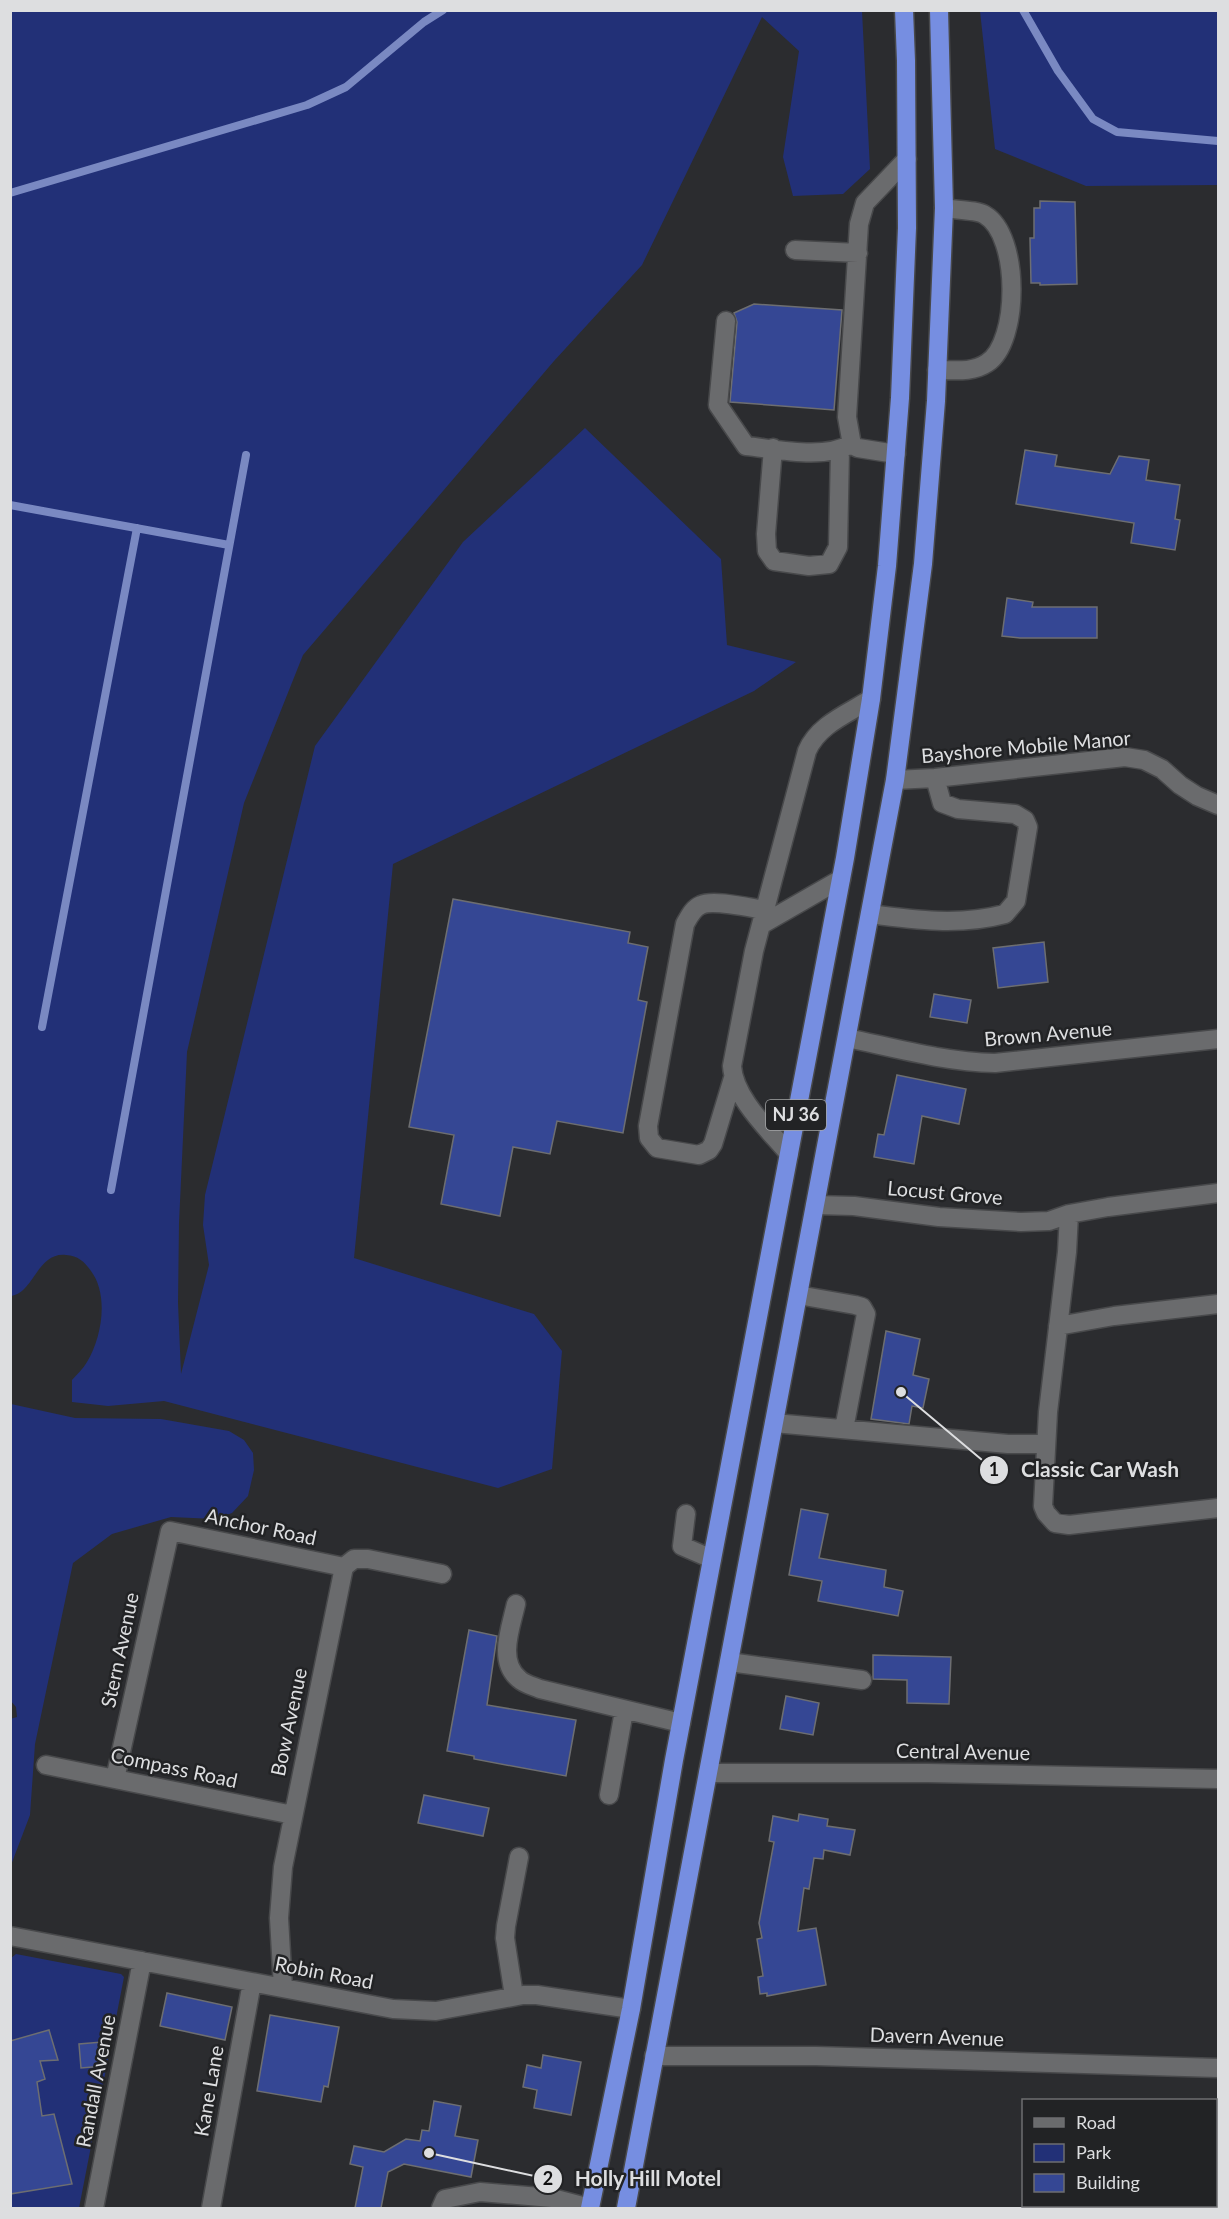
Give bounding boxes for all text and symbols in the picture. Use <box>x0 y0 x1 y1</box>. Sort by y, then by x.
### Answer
street label: Bayshore Mobile Manor <box>920 725 1132 767</box>
street label: Brown Avenue <box>983 1015 1113 1051</box>
road number: NJ 36 <box>766 1100 826 1130</box>
street label: Locust Grove <box>887 1175 1004 1209</box>
callout: Classic Car Wash <box>979 1450 1192 1489</box>
text: Classic Car Wash <box>1021 1456 1179 1481</box>
text: 1 <box>989 1458 999 1480</box>
street label: Anchor Road <box>203 1503 319 1550</box>
street label: Stern Avenue <box>95 1590 143 1710</box>
street label: Bow Avenue <box>265 1666 311 1778</box>
street label: Central Avenue <box>896 1738 1030 1764</box>
street label: Compass Road <box>109 1742 240 1792</box>
street label: Robin Road <box>273 1951 376 1993</box>
street label: Randall Avenue <box>70 2012 120 2149</box>
street label: Davern Avenue <box>869 2022 1005 2050</box>
street label: Kane Lane <box>188 2043 228 2138</box>
legend <box>1022 2099 1217 2207</box>
text: Road <box>1076 2111 1116 2133</box>
text: Park <box>1076 2141 1112 2163</box>
callout: Holly Hill Motel <box>533 2159 734 2198</box>
text: Holly Hill Motel <box>575 2165 721 2190</box>
text: 2 <box>543 2167 553 2189</box>
text: Building <box>1076 2171 1140 2193</box>

